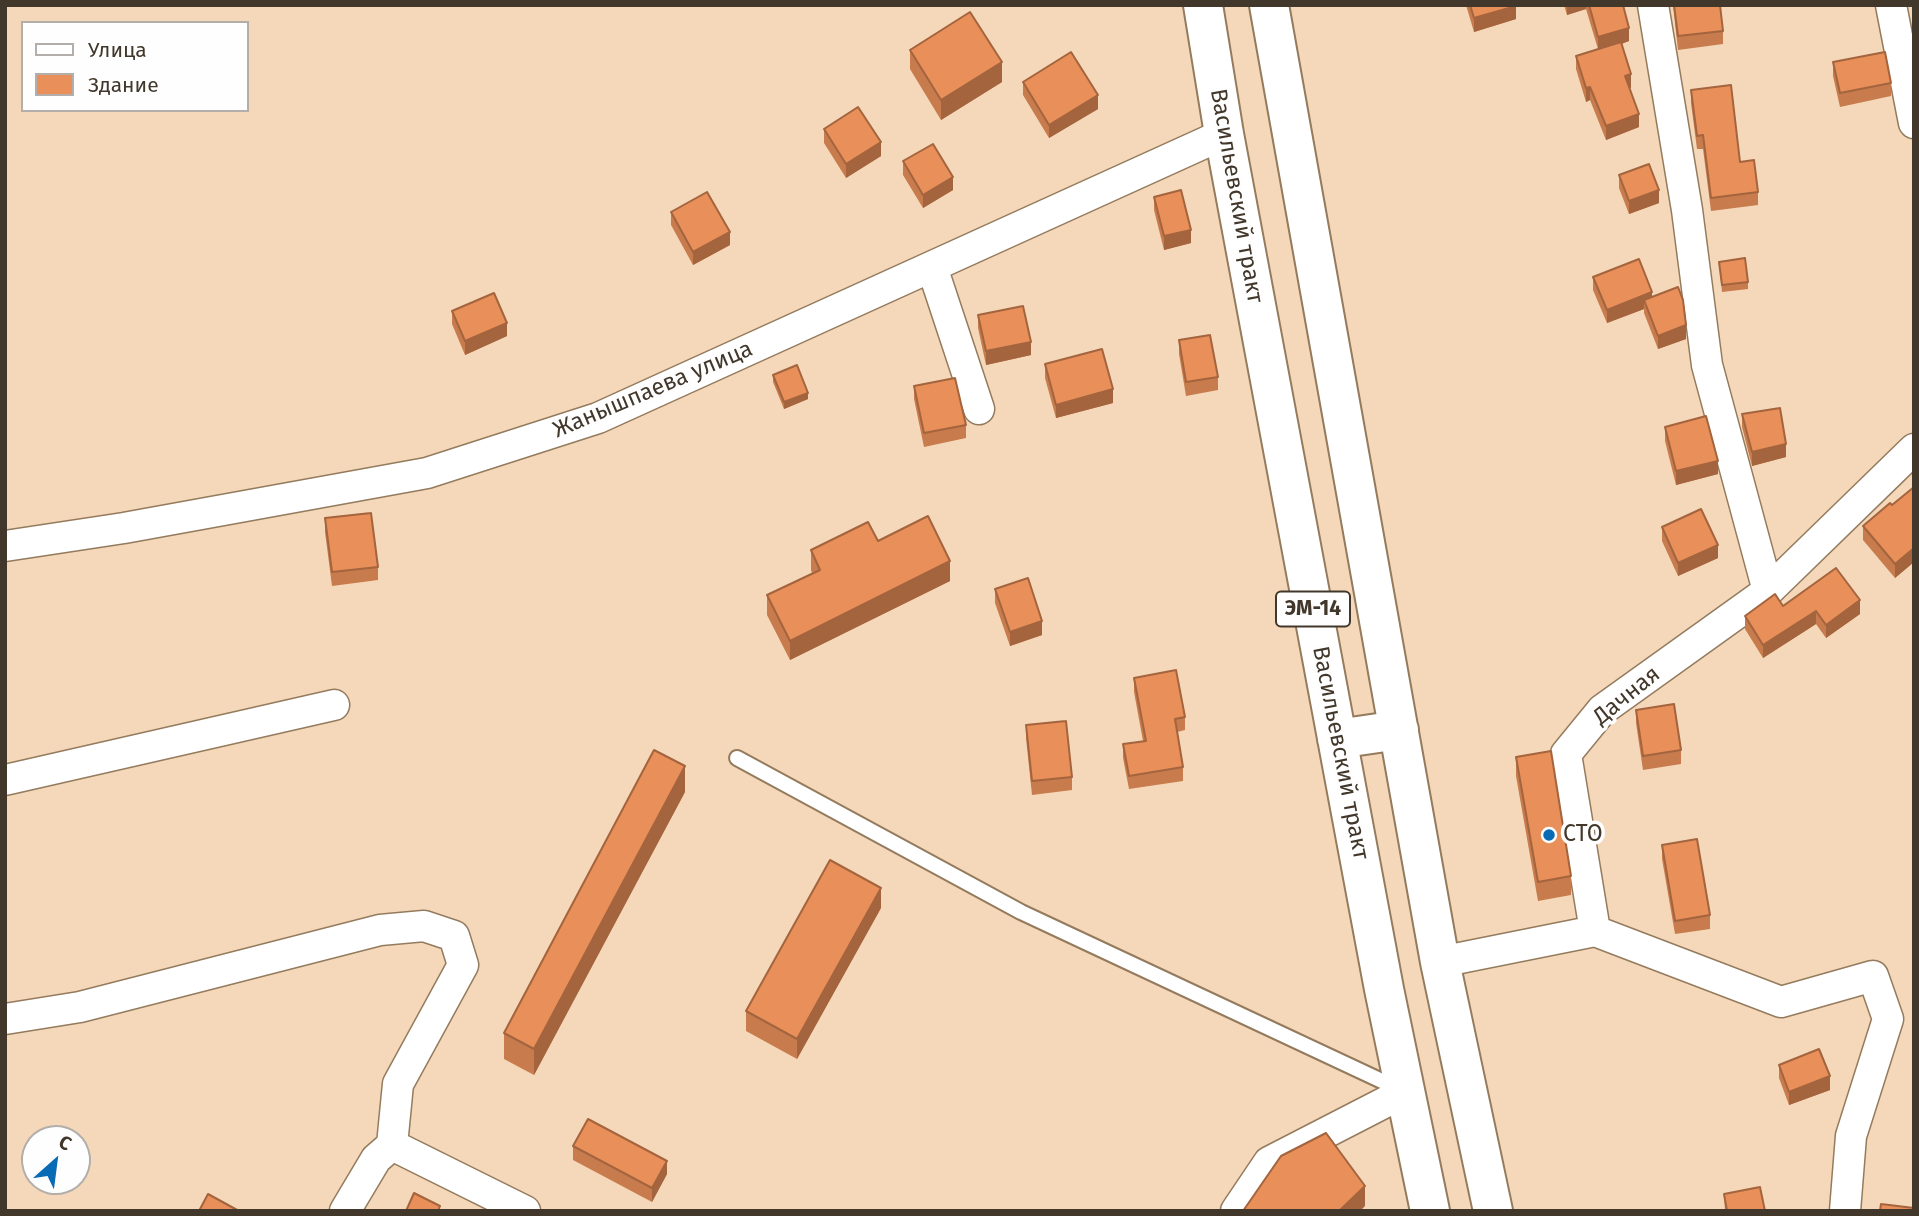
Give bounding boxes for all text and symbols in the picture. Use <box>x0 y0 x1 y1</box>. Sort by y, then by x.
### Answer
legend <box>21 21 248 112</box>
text: Улица <box>88 37 147 63</box>
text: Здание <box>88 72 159 98</box>
street label: Васильевский тракт <box>1204 87 1268 305</box>
street label: Жанышпаева улица <box>549 335 757 445</box>
road number: ЭМ-14 <box>1276 592 1350 626</box>
street label: Васильевский тракт <box>1306 644 1374 862</box>
street label: Дачная <box>1588 661 1666 731</box>
place label: СТО <box>1563 821 1603 849</box>
marker: СТО <box>1541 827 1557 843</box>
north arrow <box>21 1125 91 1195</box>
text: С <box>55 1130 75 1156</box>

